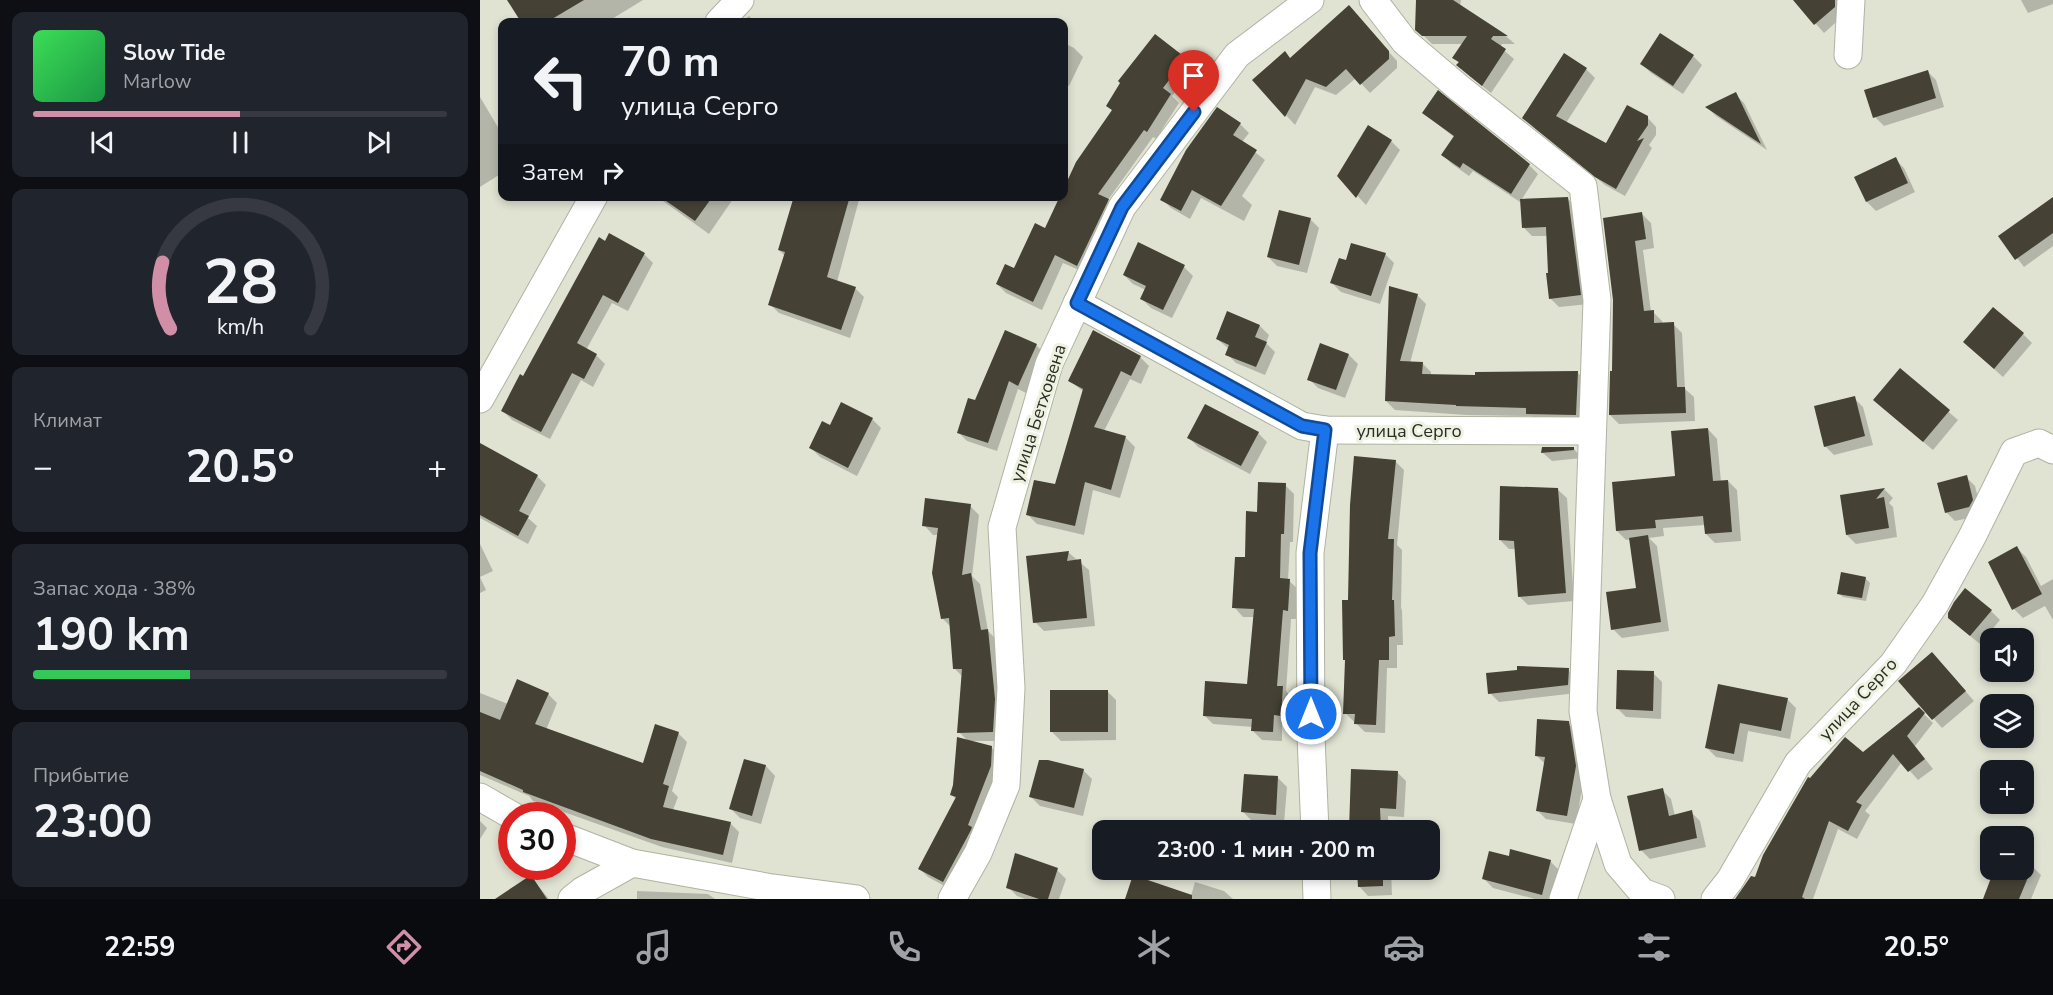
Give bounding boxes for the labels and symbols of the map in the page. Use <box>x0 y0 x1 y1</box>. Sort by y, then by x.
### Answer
pin <box>1168 50 1219 112</box>
street label: улица Бетховена <box>1004 341 1072 485</box>
street label: улица Серго <box>1356 419 1462 443</box>
street label: улица Серго <box>1813 652 1903 746</box>
position arrow <box>1279 682 1343 746</box>
speed limit sign: 30 <box>498 802 576 880</box>

